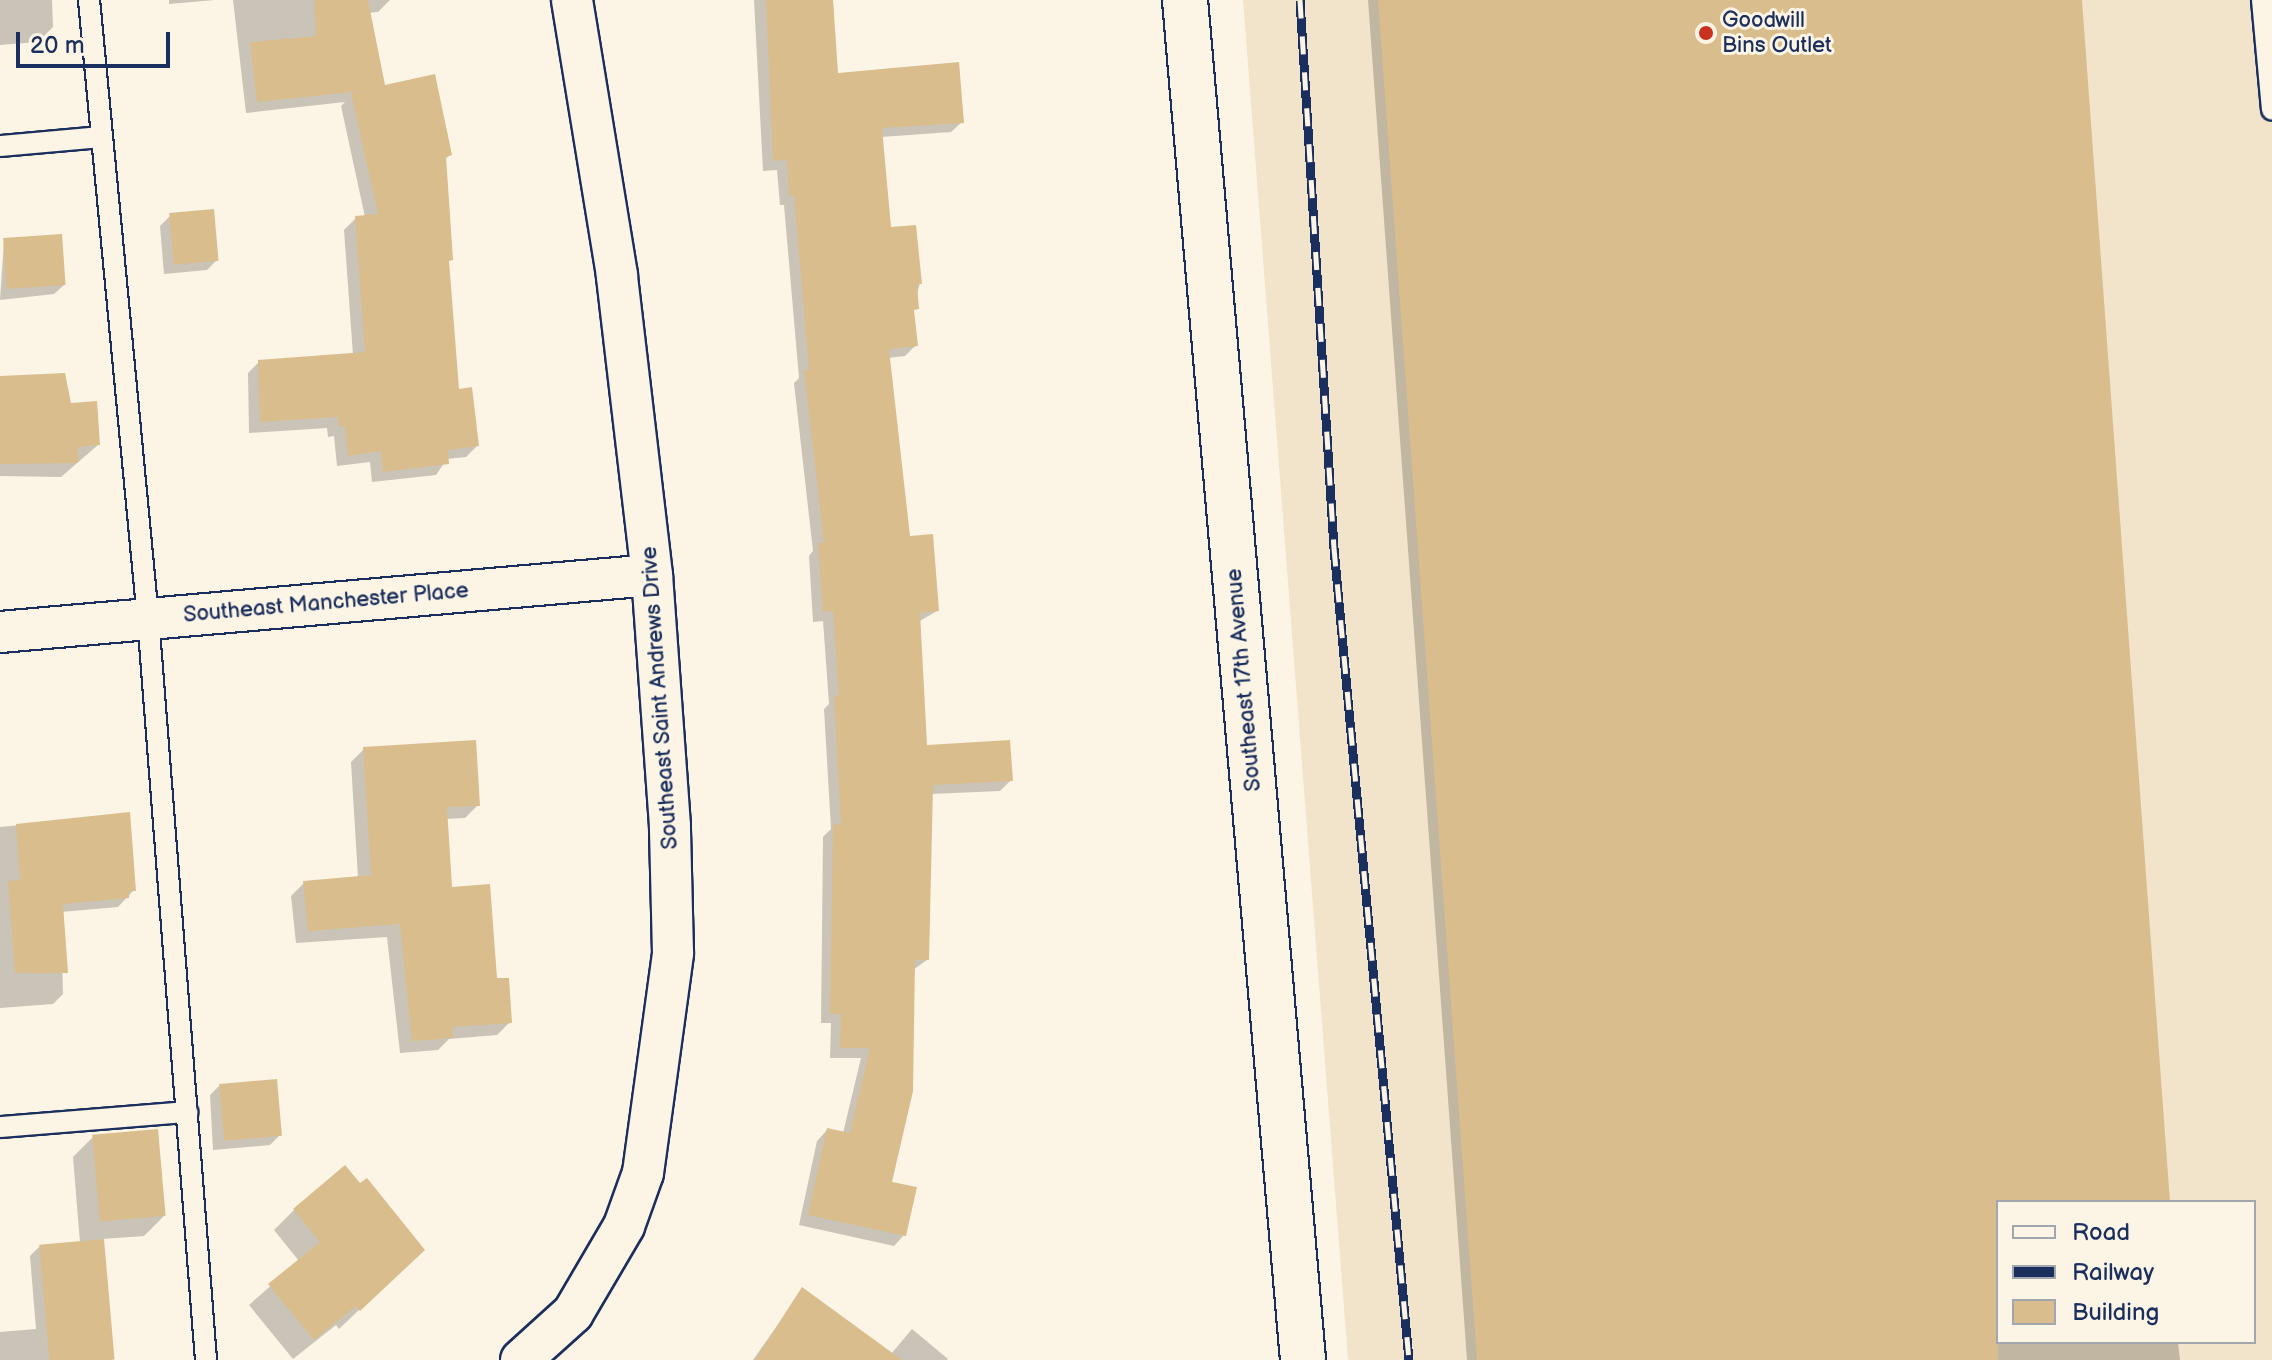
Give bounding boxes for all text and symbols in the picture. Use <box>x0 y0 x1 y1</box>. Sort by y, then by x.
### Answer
place label: Goodwill Bins Outlet <box>1722 7 1832 58</box>
scale bar <box>20 16 174 66</box>
marker: Goodwill Bins Outlet <box>1697 24 1715 42</box>
text: 20 m <box>30 31 85 60</box>
street label: Southeast Saint Andrews Drive <box>636 545 684 851</box>
street label: Southeast 17th Avenue <box>1221 567 1267 793</box>
street label: Southeast Manchester Place <box>182 577 470 629</box>
legend <box>1996 1200 2256 1344</box>
text: Road <box>2072 1218 2130 1247</box>
text: Railway <box>2072 1258 2154 1287</box>
text: Building <box>2072 1298 2159 1327</box>

